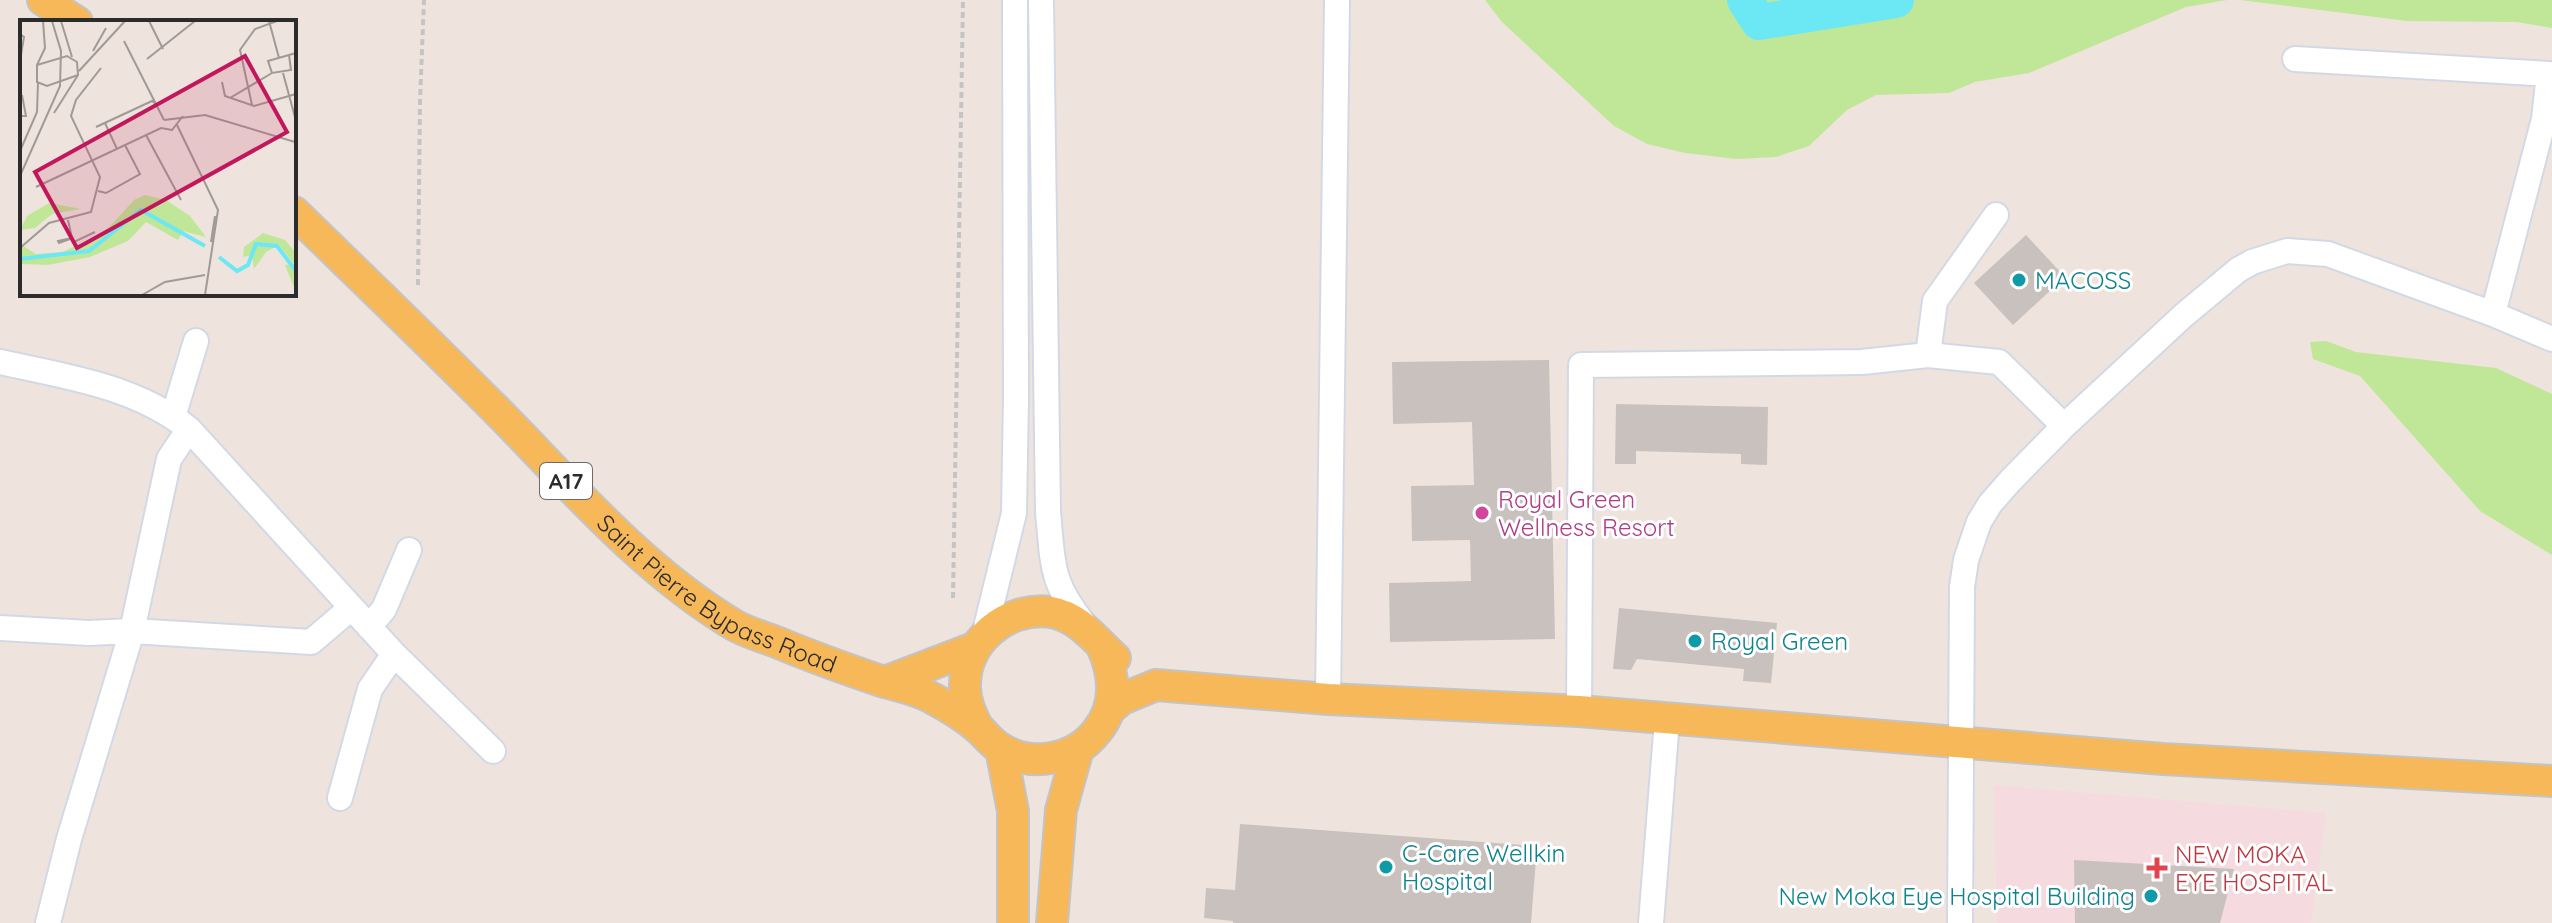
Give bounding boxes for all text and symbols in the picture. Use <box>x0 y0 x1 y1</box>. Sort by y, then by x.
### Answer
inset map <box>20 20 296 296</box>
place label: MACOSS <box>2035 265 2131 295</box>
marker: MACOSS <box>2010 271 2028 289</box>
road number: A17 <box>540 463 592 499</box>
place label: Royal Green Wellness Resort <box>1498 484 1675 542</box>
marker: Royal Green Wellness Resort <box>1473 504 1491 522</box>
street label: Saint Pierre Bypass Road <box>591 508 841 679</box>
place label: Royal Green <box>1711 626 1848 656</box>
marker: Royal Green <box>1686 632 1704 650</box>
place label: C-Care Wellkin Hospital <box>1402 838 1565 896</box>
place label: NEW MOKA EYE HOSPITAL <box>2175 839 2334 897</box>
marker: NEW MOKA EYE HOSPITAL <box>2146 857 2168 879</box>
marker: C-Care Wellkin Hospital <box>1377 858 1395 876</box>
place label: New Moka Eye Hospital Building <box>1778 881 2135 911</box>
marker: New Moka Eye Hospital Building <box>2142 887 2160 905</box>

